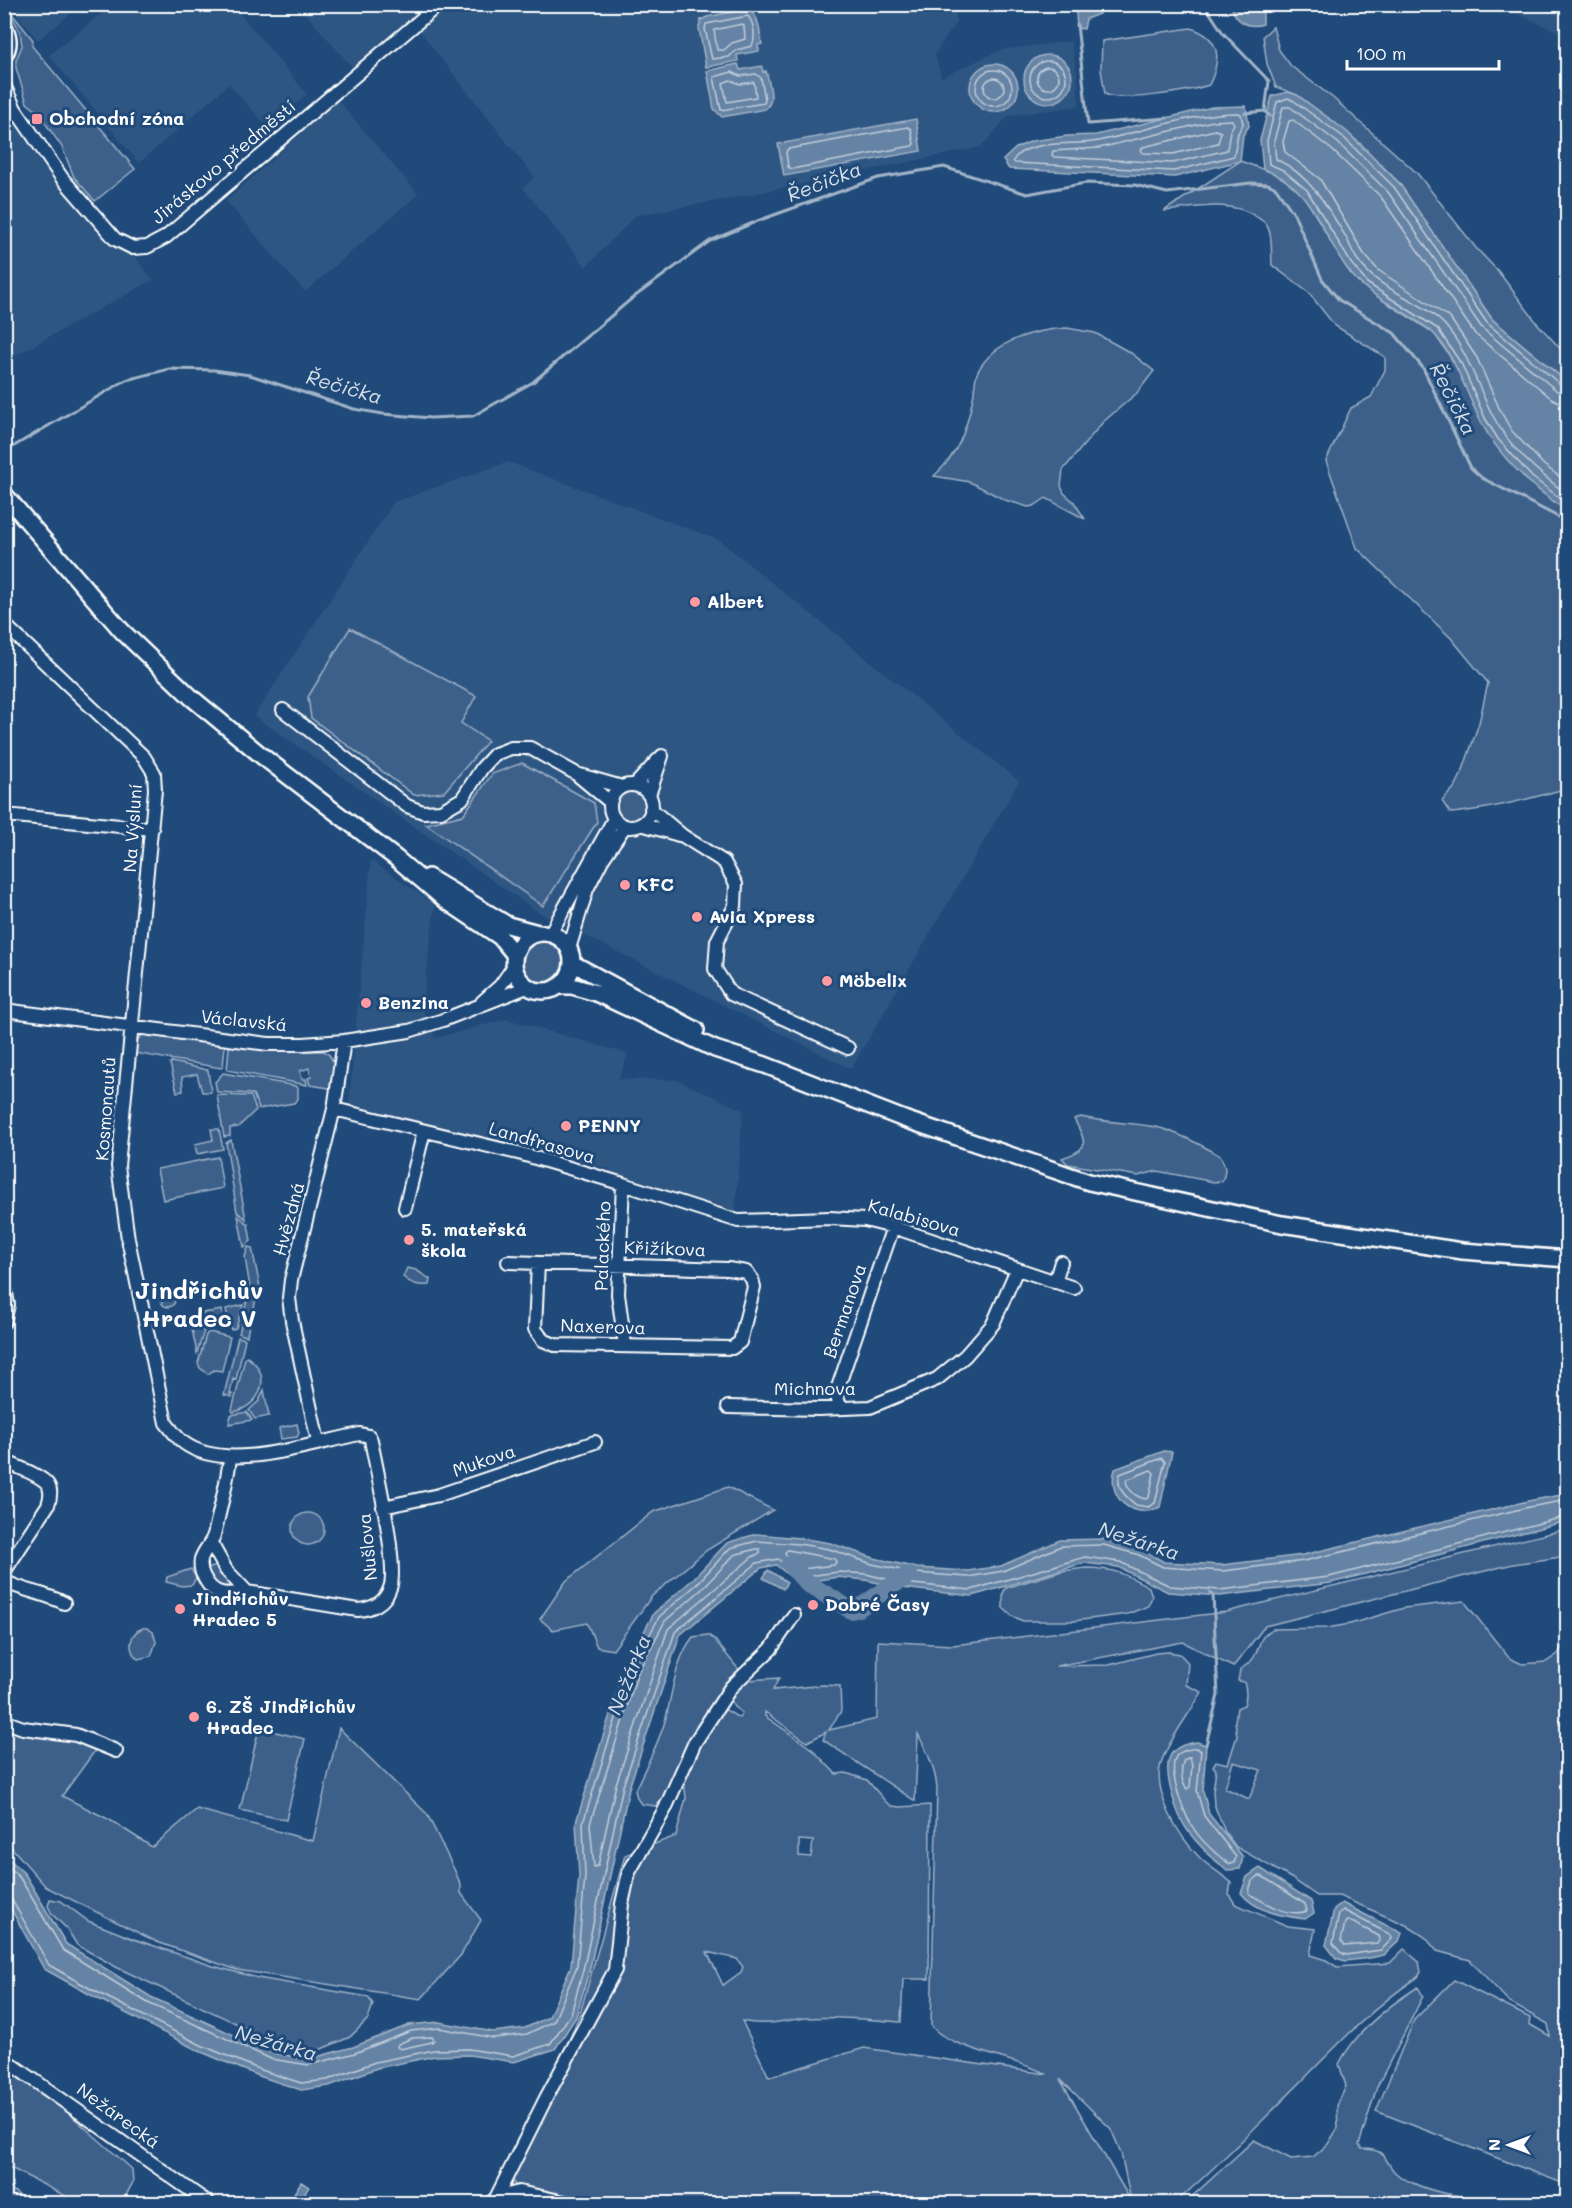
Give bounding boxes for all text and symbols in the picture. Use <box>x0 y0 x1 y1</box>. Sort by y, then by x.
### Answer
scale bar <box>1347 33 1498 71</box>
text: 100 m <box>1356 41 1406 65</box>
street label: Jiráskovo předměstí <box>146 94 301 229</box>
place label: Obchodní zóna <box>49 106 184 130</box>
marker: Obchodní zóna <box>30 112 44 126</box>
water label: Řečička <box>783 155 865 207</box>
water label: Řečička <box>1425 358 1483 439</box>
water label: Řečička <box>303 363 385 409</box>
place label: Albert <box>707 589 764 613</box>
marker: Albert <box>688 595 702 609</box>
street label: Na Výsluní <box>117 783 147 873</box>
place label: KFC <box>637 872 674 896</box>
marker: KFC <box>618 878 632 892</box>
place label: Avia Xpress <box>709 904 815 928</box>
marker: Avia Xpress <box>690 910 704 924</box>
place label: Möbelix <box>839 968 907 992</box>
marker: Möbelix <box>820 974 834 988</box>
place label: Benzina <box>378 990 449 1014</box>
marker: Benzina <box>359 996 373 1010</box>
street label: Václavská <box>200 1004 288 1036</box>
street label: Kosmonautů <box>89 1056 121 1162</box>
place label: PENNY <box>578 1113 641 1137</box>
street label: Landfrasova <box>486 1115 598 1169</box>
marker: PENNY <box>559 1119 573 1133</box>
street label: Hvězdná <box>267 1179 309 1258</box>
street label: Kalabisova <box>865 1192 963 1242</box>
street label: Palackého <box>588 1200 616 1291</box>
place label: 5. mateřská škola <box>421 1217 527 1262</box>
marker: 5. mateřská škola <box>402 1233 416 1247</box>
street label: Křižíkova <box>624 1235 706 1261</box>
street label: Bermanova <box>817 1260 871 1361</box>
district label: Jindřichův Hradec V <box>135 1274 263 1333</box>
street label: Naxerova <box>560 1313 646 1339</box>
street label: Michnova <box>774 1376 856 1400</box>
street label: Mukova <box>449 1438 518 1482</box>
street label: Nušlova <box>352 1512 382 1582</box>
water label: Nežárka <box>1095 1515 1183 1565</box>
place label: Jindřichův Hradec 5 <box>192 1586 289 1631</box>
place label: Dobré Časy <box>825 1592 930 1616</box>
marker: Dobré Časy <box>806 1598 820 1612</box>
marker: Jindřichův Hradec 5 <box>173 1602 187 1616</box>
water label: Nežárka <box>600 1631 656 1718</box>
place label: 6. ZŠ Jindřichův Hradec <box>206 1694 356 1739</box>
marker: 6. ZŠ Jindřichův Hradec <box>187 1710 201 1724</box>
water label: Nežárka <box>232 2018 320 2066</box>
street label: Nežárecká <box>72 2077 165 2153</box>
north arrow <box>1479 2115 1539 2175</box>
text: N <box>1483 2139 1504 2151</box>

